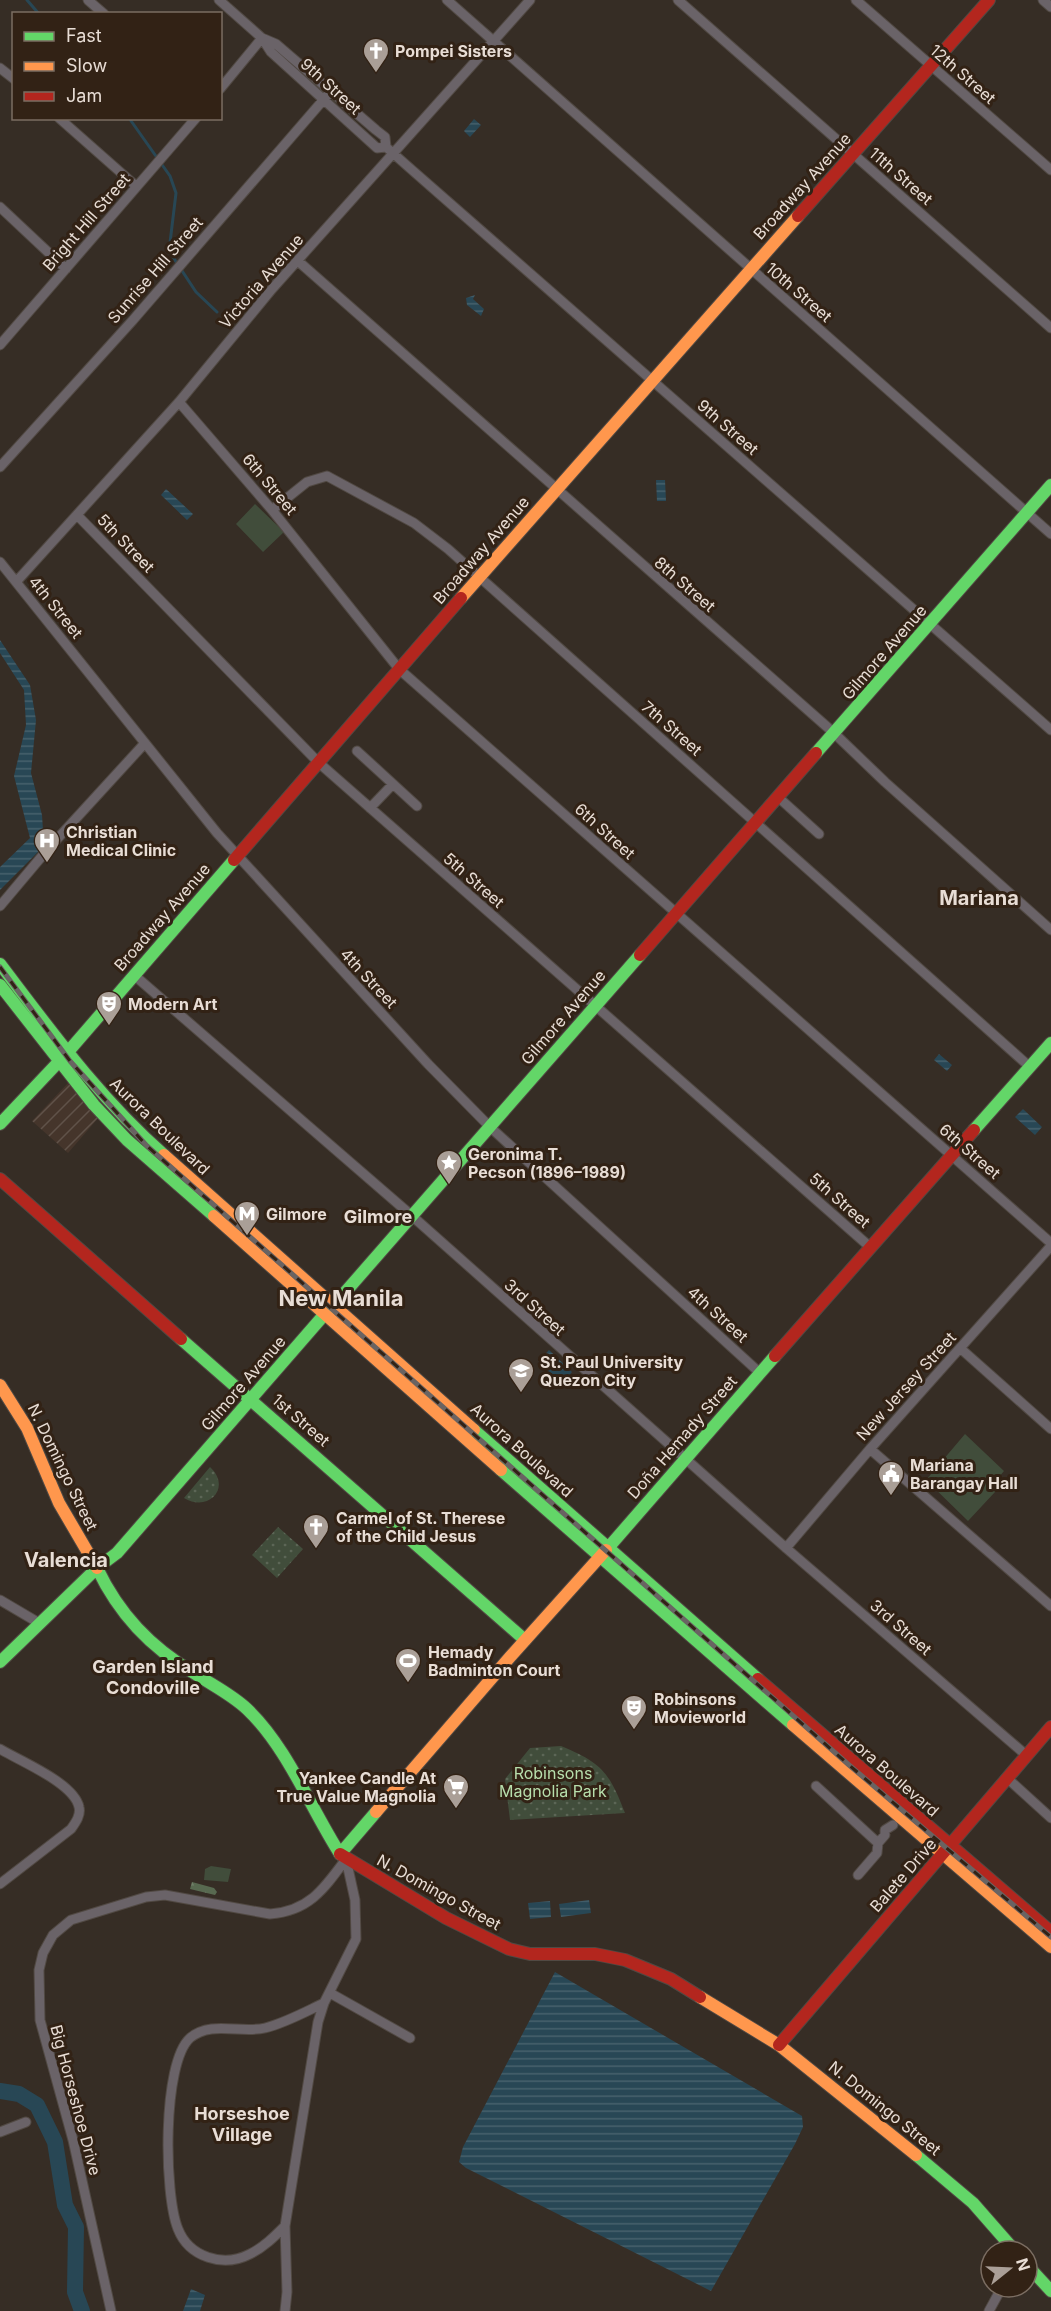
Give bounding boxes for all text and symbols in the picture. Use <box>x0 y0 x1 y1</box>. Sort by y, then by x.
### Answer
legend <box>12 12 222 120</box>
text: Fast <box>66 25 102 46</box>
church icon: Pompei Sisters <box>361 36 391 74</box>
street label: 12th Street <box>926 40 1000 108</box>
place label: Pompei Sisters <box>395 41 512 61</box>
street label: 9th Street <box>297 54 365 118</box>
text: Slow <box>66 55 107 76</box>
text: Jam <box>66 85 102 106</box>
street label: Broadway Avenue <box>749 129 855 243</box>
street label: 11th Street <box>865 143 937 209</box>
street label: Bright Hill Street <box>38 169 134 275</box>
street label: Sunrise Hill Street <box>103 213 207 327</box>
street label: Victoria Avenue <box>215 230 307 332</box>
street label: 10th Street <box>762 258 836 326</box>
street label: 9th Street <box>693 395 763 459</box>
street label: 6th Street <box>238 449 302 519</box>
street label: Broadway Avenue <box>429 492 533 608</box>
street label: 5th Street <box>93 509 159 577</box>
street label: 8th Street <box>650 552 720 616</box>
street label: 4th Street <box>25 572 87 642</box>
street label: Gilmore Avenue <box>837 600 931 704</box>
street label: 7th Street <box>638 696 706 760</box>
street label: 6th Street <box>571 799 639 863</box>
place label: Christian Medical Clinic <box>66 822 176 860</box>
hospital icon: Christian Medical Clinic <box>32 826 62 864</box>
street label: 5th Street <box>439 848 509 912</box>
street label: Broadway Avenue <box>110 859 214 975</box>
district label: Mariana <box>939 886 1019 910</box>
street label: 4th Street <box>336 944 402 1012</box>
street label: Gilmore Avenue <box>516 965 610 1069</box>
theatre icon: Modern Art <box>94 989 124 1027</box>
place label: Modern Art <box>128 994 217 1014</box>
street label: Aurora Boulevard <box>106 1073 214 1179</box>
street label: 6th Street <box>935 1119 1005 1183</box>
place label: Geronima T. Pecson (1896–1989) <box>468 1144 626 1182</box>
place icon: Geronima T. Pecson (1896–1989) <box>434 1148 464 1186</box>
street label: 5th Street <box>805 1168 875 1232</box>
metro station icon: Gilmore <box>232 1199 262 1237</box>
place label: Gilmore <box>266 1204 327 1224</box>
district label: Gilmore <box>344 1206 412 1227</box>
street label: 3rd Street <box>500 1274 570 1340</box>
street label: 4th Street <box>684 1282 752 1346</box>
district label: New Manila <box>278 1285 404 1311</box>
street label: New Jersey Street <box>852 1328 960 1444</box>
street label: Gilmore Avenue <box>196 1331 290 1435</box>
place label: St. Paul University Quezon City <box>540 1352 683 1390</box>
school or university icon: St. Paul University Quezon City <box>506 1356 536 1394</box>
street label: Doña Hemady Street <box>623 1371 741 1503</box>
street label: 1st Street <box>268 1390 334 1450</box>
street label: Aurora Boulevard <box>467 1399 577 1501</box>
street label: N. Domingo Street <box>24 1400 102 1534</box>
place label: Mariana Barangay Hall <box>910 1455 1018 1493</box>
public building icon: Mariana Barangay Hall <box>876 1459 906 1497</box>
place label: Carmel of St. Therese of the Child Jesus <box>336 1508 505 1546</box>
church icon: Carmel of St. Therese of the Child Jesus <box>301 1512 331 1550</box>
district label: Valencia <box>24 1548 108 1572</box>
street label: 3rd Street <box>866 1595 936 1659</box>
place label: Hemady Badminton Court <box>428 1642 561 1680</box>
sports icon: Hemady Badminton Court <box>393 1646 423 1684</box>
district label: Garden Island Condoville <box>92 1656 214 1698</box>
place label: Robinsons Movieworld <box>654 1689 746 1727</box>
theatre icon: Robinsons Movieworld <box>619 1693 649 1731</box>
street label: Aurora Boulevard <box>831 1719 943 1821</box>
park label: Robinsons Magnolia Park <box>499 1763 607 1801</box>
place label: Yankee Candle At True Value Magnolia <box>276 1768 436 1806</box>
supermarket icon: Yankee Candle At True Value Magnolia <box>441 1772 471 1810</box>
street label: Balete Drive <box>866 1834 940 1916</box>
street label: N. Domingo Street <box>373 1850 505 1934</box>
street label: Big Horseshoe Drive <box>46 2023 106 2177</box>
street label: N. Domingo Street <box>825 2057 945 2159</box>
district label: Horseshoe Village <box>194 2103 290 2145</box>
north arrow <box>979 2239 1039 2299</box>
text: N <box>1012 2255 1035 2273</box>

